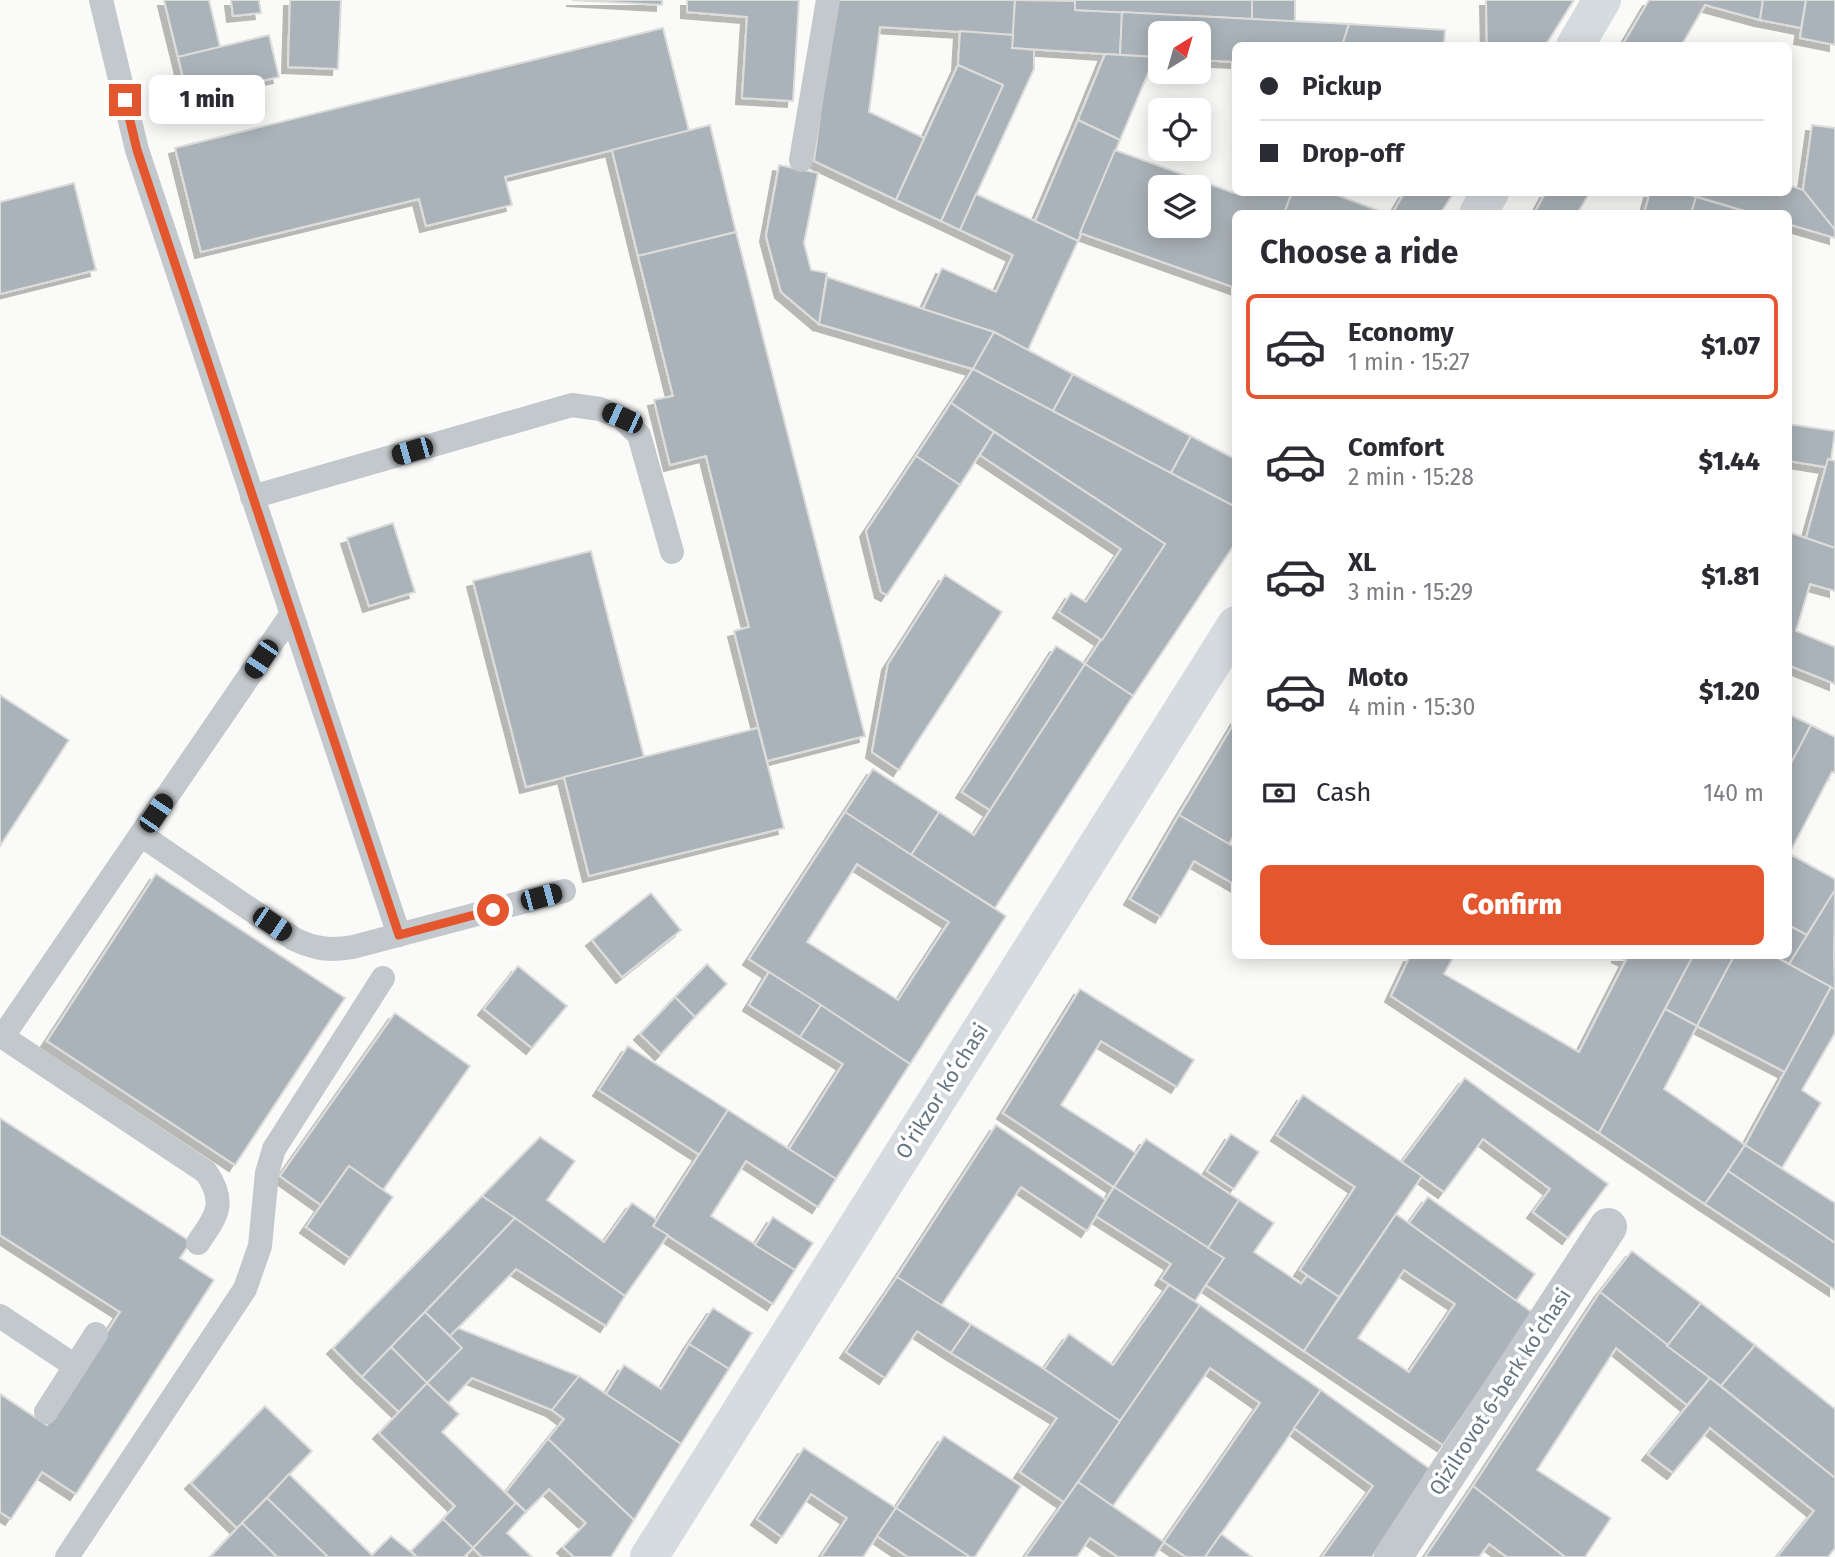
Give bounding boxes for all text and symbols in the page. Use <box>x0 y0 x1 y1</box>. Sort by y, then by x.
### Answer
north arrow <box>1148 21 1211 84</box>
map controls <box>1148 21 1211 238</box>
text: Pickup <box>1302 71 1382 102</box>
callout: 1 min <box>150 76 265 124</box>
route end <box>109 84 141 116</box>
text: 1 min <box>179 85 235 113</box>
button: locate <box>1148 98 1211 161</box>
text: Drop-off <box>1302 138 1404 169</box>
button: layers <box>1148 175 1211 238</box>
text: Choose a ride <box>1260 233 1458 271</box>
icon: car <box>1264 315 1327 378</box>
text: Economy <box>1348 317 1454 348</box>
text: $1.07 <box>1701 331 1760 362</box>
text: 1 min · 15:27 <box>1348 348 1470 376</box>
car <box>599 400 646 436</box>
icon: car <box>1264 430 1327 493</box>
text: Comfort <box>1348 432 1444 463</box>
car <box>389 435 436 467</box>
text: $1.44 <box>1699 446 1760 477</box>
text: 2 min · 15:28 <box>1348 463 1474 491</box>
icon: car <box>1264 545 1327 608</box>
text: XL <box>1348 547 1376 578</box>
text: $1.81 <box>1701 561 1760 592</box>
text: 3 min · 15:29 <box>1348 578 1473 606</box>
car <box>241 636 282 682</box>
icon: car <box>1264 660 1327 723</box>
text: Moto <box>1348 662 1408 693</box>
text: $1.20 <box>1699 676 1760 707</box>
text: 4 min · 15:30 <box>1348 693 1475 721</box>
icon: cash <box>1260 774 1298 812</box>
text: Cash <box>1316 777 1372 808</box>
text: 140 m <box>1703 779 1764 807</box>
car <box>136 790 177 836</box>
button: Confirm <box>1260 865 1764 945</box>
car <box>518 881 565 913</box>
route start <box>477 894 509 926</box>
car <box>249 904 296 944</box>
street label: Oʻrikzor koʻchasi <box>890 1018 994 1164</box>
street label: Qizilrovot 6-berk koʻchasi <box>1423 1284 1577 1500</box>

